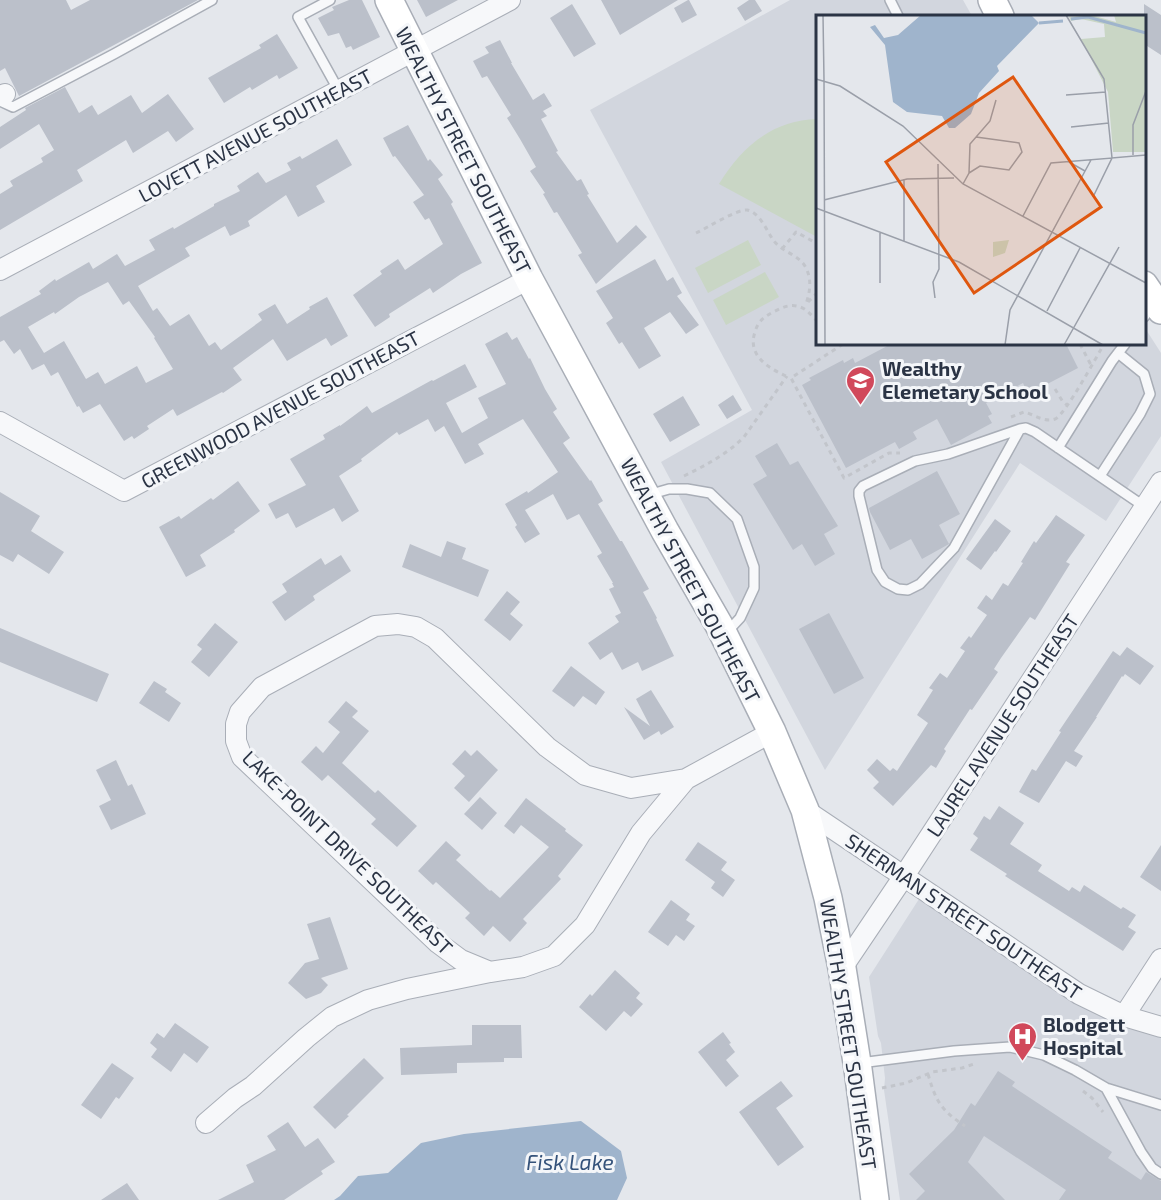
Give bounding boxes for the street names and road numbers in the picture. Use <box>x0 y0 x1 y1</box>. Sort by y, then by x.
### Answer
street label: WEALTHY STREET SOUTHEAST <box>391 23 537 278</box>
street label: LOVETT AVENUE SOUTHEAST <box>134 63 376 207</box>
street label: GREENWOOD AVENUE SOUTHEAST <box>137 325 424 493</box>
street label: WEALTHY STREET SOUTHEAST <box>616 454 766 707</box>
street label: LAUREL AVENUE SOUTHEAST <box>921 609 1083 841</box>
street label: LAKE-POINT DRIVE SOUTHEAST <box>238 745 458 959</box>
street label: SHERMAN STREET SOUTHEAST <box>842 828 1087 1004</box>
street label: WEALTHY STREET SOUTHEAST <box>816 897 882 1171</box>

